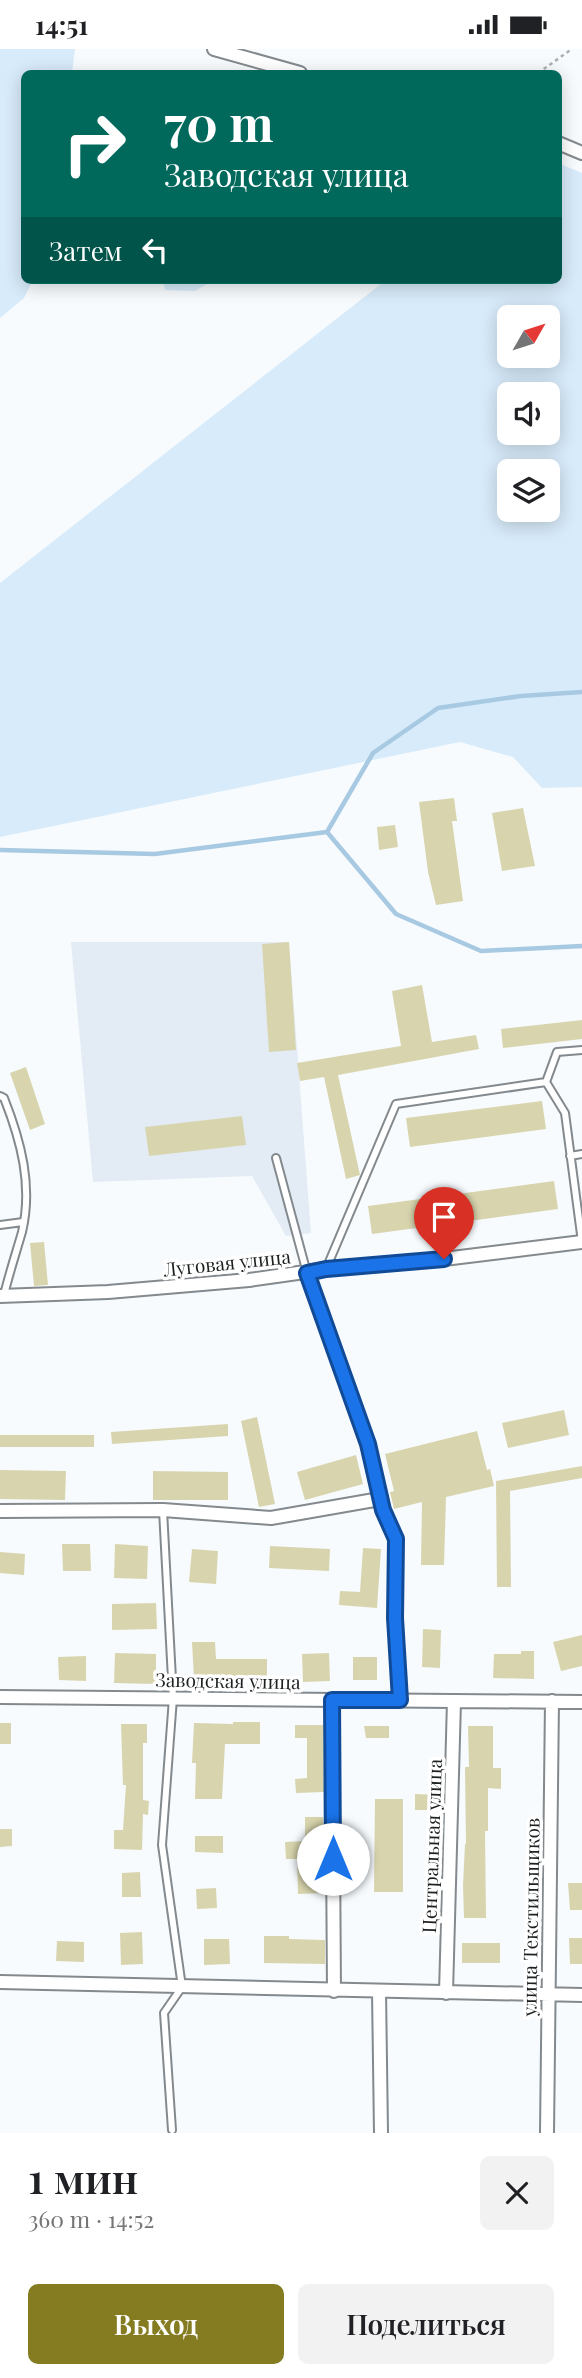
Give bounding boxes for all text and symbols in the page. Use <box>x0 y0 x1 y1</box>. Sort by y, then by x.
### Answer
text: 14:51 <box>35 7 88 42</box>
text: 70 m <box>164 89 274 154</box>
icon: right <box>49 98 140 189</box>
text: Заводская улица <box>164 152 409 195</box>
icon: left <box>136 231 174 269</box>
text: Затем <box>49 233 122 268</box>
north arrow <box>497 305 560 367</box>
map controls <box>497 305 560 522</box>
button: sound <box>497 382 560 445</box>
button: layers <box>497 459 560 522</box>
pin <box>414 1187 474 1259</box>
icon: arrive <box>425 1198 463 1236</box>
street label: Луговая улица <box>161 1242 292 1282</box>
street label: Заводская улица <box>155 1666 301 1694</box>
street label: Центральная улица <box>415 1758 447 1934</box>
street label: улица Текстильщиков <box>515 1817 545 2018</box>
position arrow <box>296 1822 370 1896</box>
text: 1 мин <box>28 2149 138 2205</box>
button: close <box>480 2156 554 2230</box>
text: 360 m · 14:52 <box>28 2203 154 2234</box>
button: Выход <box>28 2284 284 2364</box>
button: Поделиться <box>298 2284 554 2364</box>

